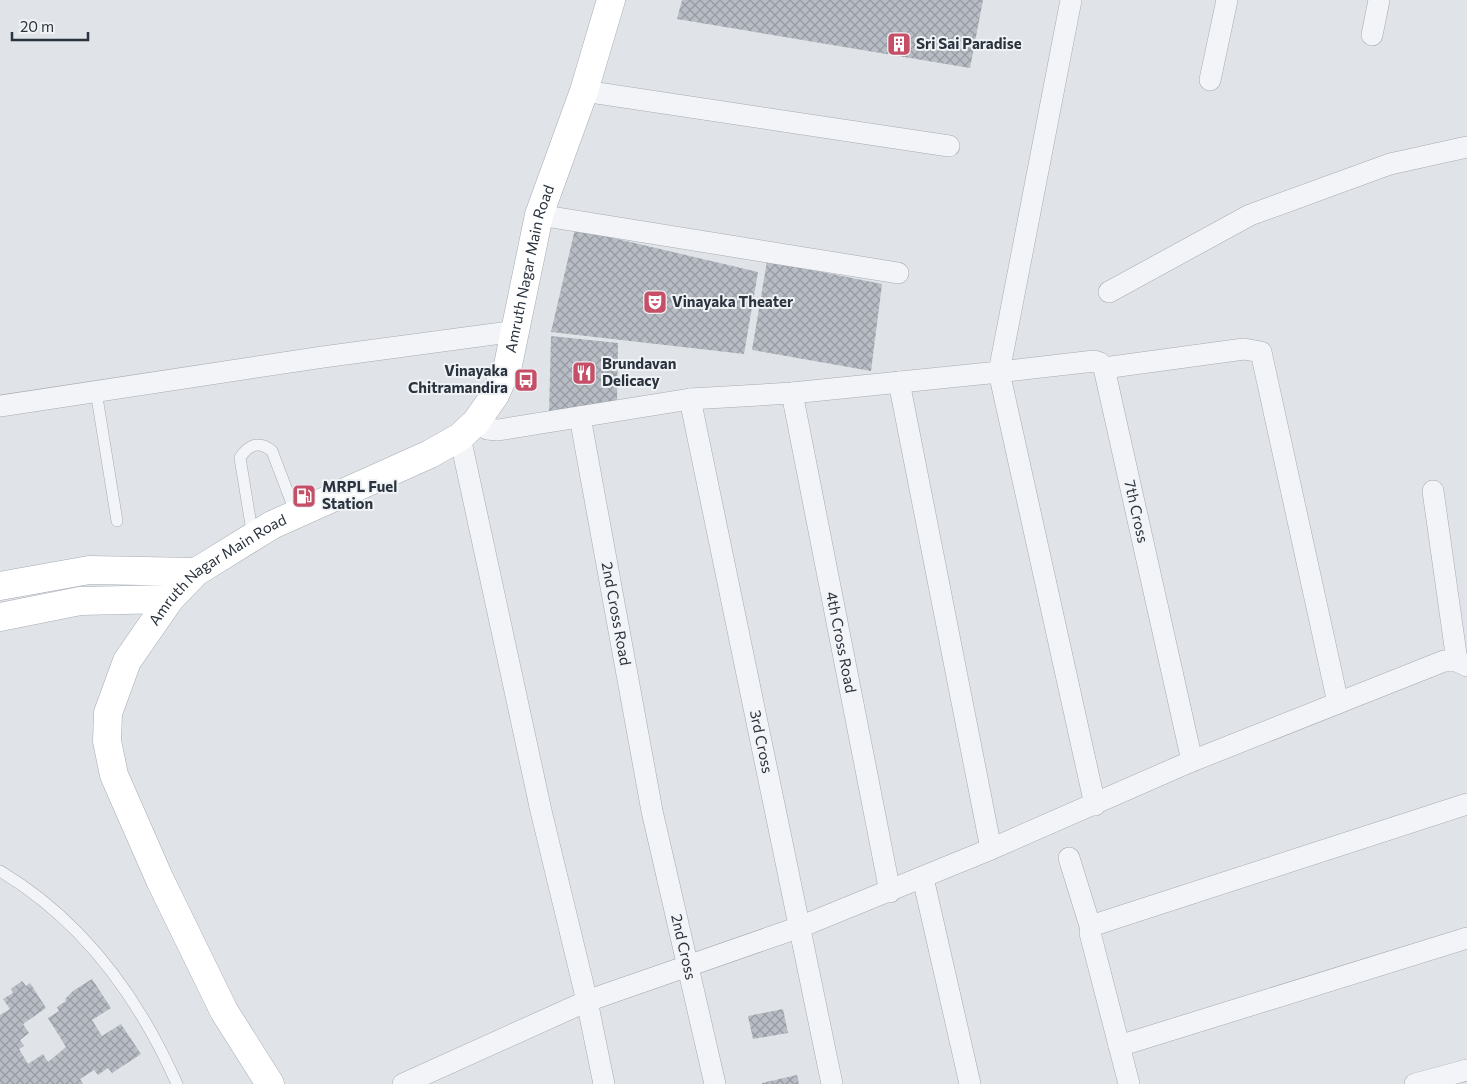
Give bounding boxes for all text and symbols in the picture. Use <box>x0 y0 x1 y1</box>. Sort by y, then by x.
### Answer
scale bar <box>12 10 89 42</box>
text: 20 m <box>20 17 54 35</box>
building icon: Sri Sai Paradise <box>886 31 912 57</box>
place label: Sri Sai Paradise <box>916 34 1022 52</box>
street label: Amruth Nagar Main Road <box>501 182 557 354</box>
theatre icon: Vinayaka Theater <box>642 289 668 315</box>
place label: Vinayaka Theater <box>672 292 793 310</box>
place label: Brundavan Delicacy <box>602 354 676 389</box>
restaurant icon: Brundavan Delicacy <box>571 360 597 386</box>
place label: Vinayaka Chitramandira <box>408 361 508 396</box>
bus stop icon: Vinayaka Chitramandira <box>513 367 539 393</box>
place label: MRPL Fuel Station <box>322 477 397 512</box>
street label: 7th Cross <box>1121 478 1153 545</box>
fuel station icon: MRPL Fuel Station <box>291 483 317 509</box>
street label: Amruth Nagar Main Road <box>145 510 289 628</box>
street label: 2nd Cross Road <box>599 560 635 667</box>
street label: 4th Cross Road <box>823 590 861 694</box>
street label: 3rd Cross <box>747 708 777 775</box>
street label: 2nd Cross <box>668 912 701 981</box>

